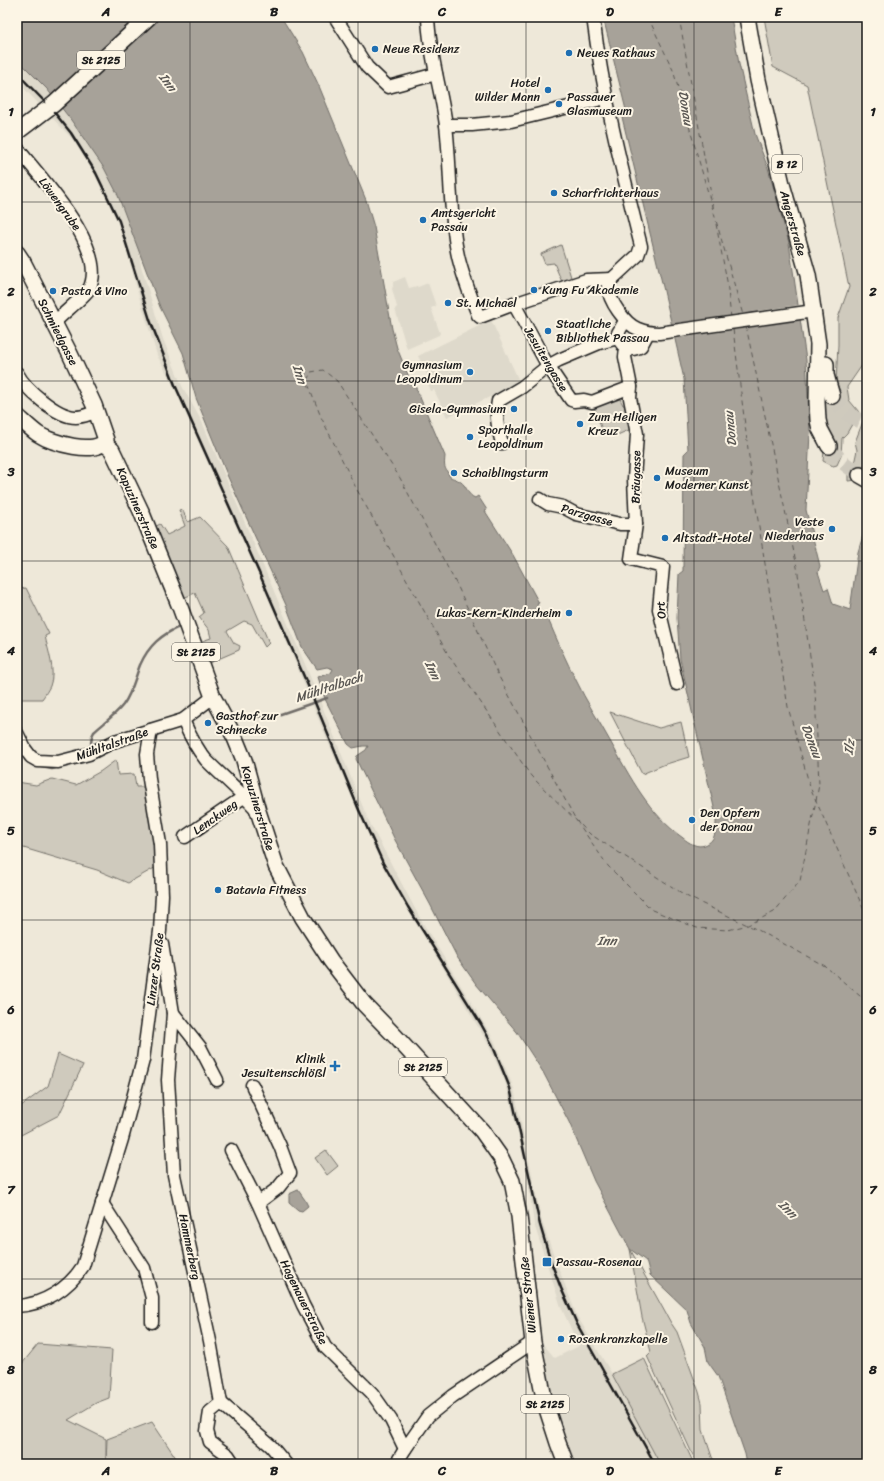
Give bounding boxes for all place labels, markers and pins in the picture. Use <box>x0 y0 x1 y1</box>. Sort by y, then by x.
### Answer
place label: Neue Residenz <box>383 38 460 60</box>
place label: Neues Rathaus <box>577 42 656 64</box>
marker: Neue Residenz <box>370 44 380 54</box>
marker: Neues Rathaus <box>564 48 574 58</box>
place label: Hotel Wilder Mann <box>475 72 541 108</box>
marker: Hotel Wilder Mann <box>543 85 553 95</box>
place label: Passauer Glasmuseum <box>567 86 632 122</box>
marker: Passauer Glasmuseum <box>554 99 564 109</box>
place label: Scharfrichterhaus <box>562 182 659 204</box>
marker: Scharfrichterhaus <box>549 188 559 198</box>
place label: Amtsgericht Passau <box>430 202 496 238</box>
marker: Amtsgericht Passau <box>418 215 428 225</box>
place label: Kung Fu Akademie <box>542 279 639 301</box>
place label: Pasta & Vino <box>61 280 127 302</box>
marker: Kung Fu Akademie <box>529 285 539 295</box>
marker: Pasta & Vino <box>48 286 58 296</box>
place label: St. Michael <box>456 292 517 314</box>
marker: St. Michael <box>443 298 453 308</box>
place label: Staatliche Bibliothek Passau <box>556 313 650 349</box>
marker: Staatliche Bibliothek Passau <box>543 326 553 336</box>
place label: Gymnasium Leopoldinum <box>397 354 462 390</box>
marker: Gymnasium Leopoldinum <box>465 367 475 377</box>
place label: Gisela-Gymnasium <box>409 398 506 420</box>
marker: Gisela-Gymnasium <box>509 404 519 414</box>
place label: Zum Heiligen Kreuz <box>588 406 657 442</box>
place label: Sporthalle Leopoldinum <box>478 419 543 455</box>
marker: Zum Heiligen Kreuz <box>575 419 585 429</box>
marker: Sporthalle Leopoldinum <box>465 432 475 442</box>
place label: Museum Moderner Kunst <box>665 460 749 496</box>
place label: Schaiblingsturm <box>462 462 548 484</box>
marker: Schaiblingsturm <box>449 468 459 478</box>
marker: Museum Moderner Kunst <box>652 473 662 483</box>
place label: Veste Niederhaus <box>765 511 824 547</box>
marker: Veste Niederhaus <box>827 524 837 534</box>
place label: Altstadt-Hotel <box>672 527 752 549</box>
marker: Altstadt-Hotel <box>660 533 670 543</box>
place label: Lukas-Kern-Kinderheim <box>436 602 561 624</box>
marker: Lukas-Kern-Kinderheim <box>564 608 574 618</box>
place label: Gasthof zur Schnecke <box>216 705 279 741</box>
marker: Gasthof zur Schnecke <box>203 718 213 728</box>
place label: Den Opfern der Donau <box>700 802 760 838</box>
marker: Den Opfern der Donau <box>687 815 697 825</box>
place label: Batavia Fitness <box>226 879 306 901</box>
marker: Batavia Fitness <box>213 885 223 895</box>
place label: Klinik Jesuitenschlößl <box>241 1048 327 1084</box>
marker: Klinik Jesuitenschlößl <box>329 1060 341 1072</box>
place label: Passau-Rosenau <box>556 1251 642 1273</box>
marker: Passau-Rosenau <box>541 1256 553 1268</box>
place label: Rosenkranzkapelle <box>569 1328 668 1350</box>
marker: Rosenkranzkapelle <box>556 1334 566 1344</box>

